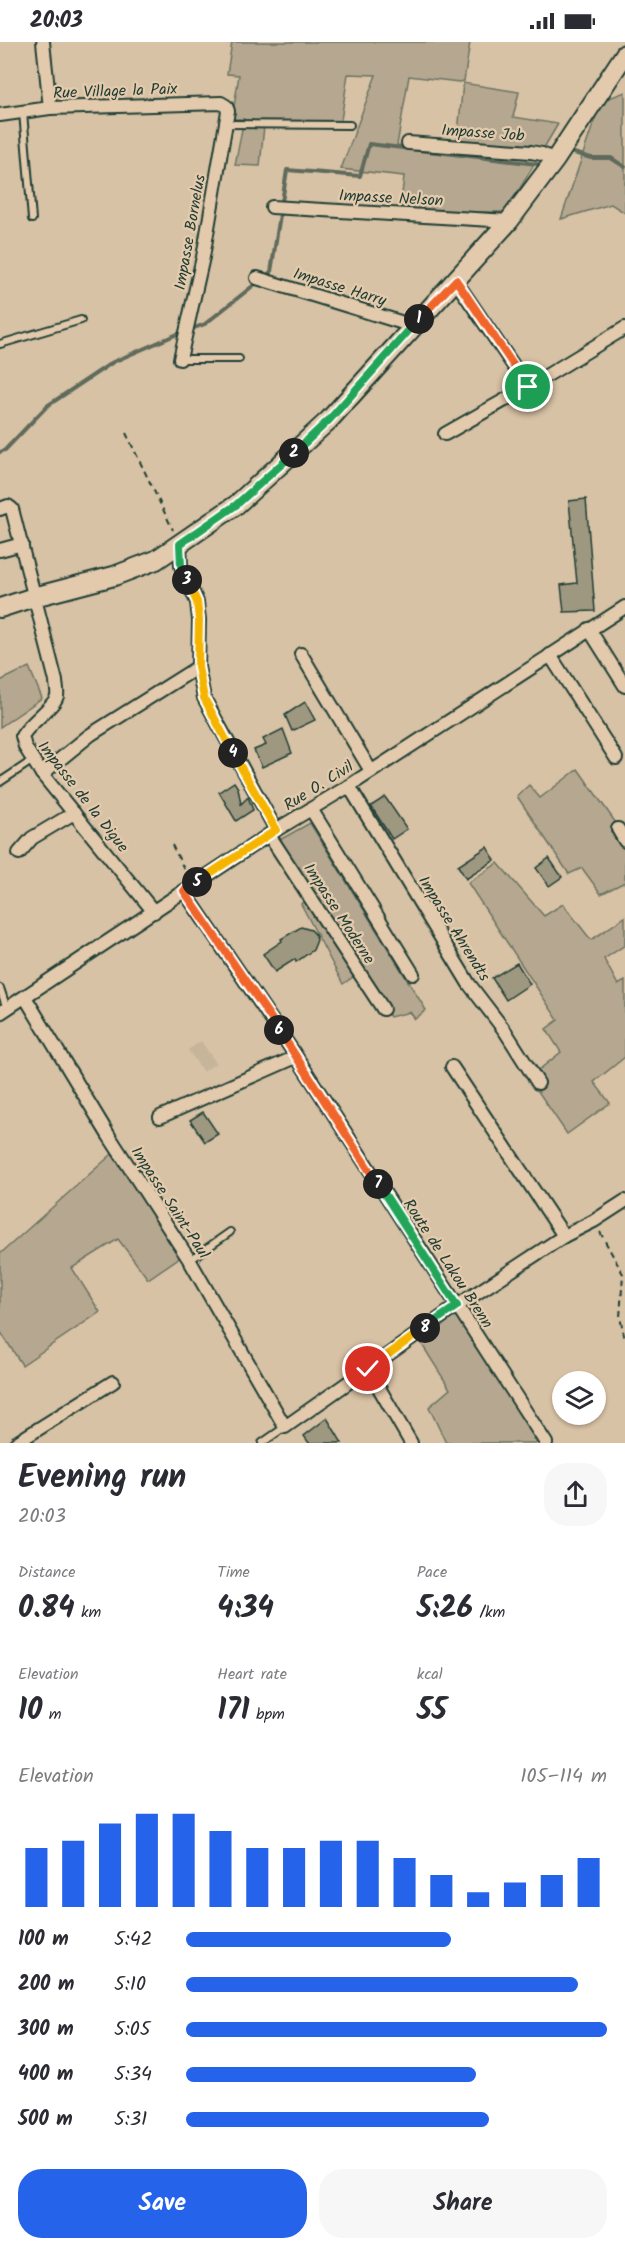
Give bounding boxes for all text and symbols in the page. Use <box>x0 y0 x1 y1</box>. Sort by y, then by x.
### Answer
text: 20:03 <box>30 4 83 39</box>
street label: Rue Village la Paix <box>53 77 179 106</box>
street label: Impasse Job <box>441 118 526 149</box>
street label: Impasse Bornelus <box>168 172 213 292</box>
street label: Impasse Nelson <box>338 183 444 214</box>
street label: Impasse Harry <box>290 261 390 314</box>
pin: 1 <box>404 304 434 334</box>
text: 1 <box>417 306 421 331</box>
pin <box>502 361 553 412</box>
icon: arrive <box>511 370 544 403</box>
pin: 2 <box>279 438 309 468</box>
text: 2 <box>289 440 299 465</box>
pin: 3 <box>172 565 202 595</box>
text: 3 <box>183 567 191 592</box>
street label: Impasse de la Digue <box>31 736 135 858</box>
pin: 4 <box>218 738 248 768</box>
text: 4 <box>229 740 237 765</box>
street label: Rue O. Civil <box>279 755 359 818</box>
street label: Impasse Moderne <box>297 858 381 969</box>
pin: 5 <box>182 867 212 897</box>
text: 5 <box>193 869 201 894</box>
street label: Impasse Ahrendts <box>411 871 496 987</box>
pin: 6 <box>264 1015 294 1045</box>
text: 6 <box>275 1017 283 1042</box>
street label: Impasse Saint-Paul <box>124 1142 216 1264</box>
pin: 7 <box>363 1169 393 1199</box>
text: 7 <box>374 1171 382 1196</box>
street label: Route de Lakou Brenn <box>396 1194 499 1334</box>
pin: 8 <box>410 1313 440 1343</box>
text: 8 <box>420 1315 430 1340</box>
pin <box>342 1343 393 1394</box>
icon: check <box>351 1352 384 1385</box>
map controls <box>552 1371 606 1425</box>
button: layers <box>552 1371 606 1425</box>
text: Evening run <box>18 1452 186 1505</box>
button: share <box>544 1463 607 1526</box>
text: 20:03 <box>18 1501 66 1533</box>
text: Distance <box>18 1560 76 1585</box>
text: Time <box>217 1560 250 1585</box>
text: Pace <box>417 1560 447 1585</box>
text: 0.84 <box>18 1585 75 1633</box>
text: 4:34 <box>217 1585 274 1633</box>
text: 5:26 <box>417 1585 473 1633</box>
text: km <box>75 1600 101 1625</box>
text: /km <box>473 1600 505 1625</box>
text: Elevation <box>18 1662 79 1687</box>
text: Heart rate <box>217 1662 287 1687</box>
text: kcal <box>417 1662 443 1687</box>
text: 10 <box>18 1687 42 1735</box>
text: 171 <box>217 1687 250 1735</box>
text: 55 <box>417 1687 447 1735</box>
text: m <box>42 1702 62 1727</box>
text: bpm <box>250 1702 285 1727</box>
text: Elevation <box>18 1761 94 1793</box>
text: 105–114 m <box>520 1761 607 1793</box>
text: 100 m <box>18 1924 69 1956</box>
text: 5:42 <box>114 1924 152 1956</box>
text: 200 m <box>18 1969 74 2001</box>
text: 5:10 <box>114 1969 146 2001</box>
text: 300 m <box>18 2014 74 2046</box>
text: 5:05 <box>114 2014 150 2046</box>
text: 400 m <box>18 2059 74 2091</box>
text: 5:34 <box>114 2059 152 2091</box>
text: 500 m <box>18 2104 73 2136</box>
text: 5:31 <box>114 2104 147 2136</box>
button: Save <box>18 2169 307 2238</box>
button: Share <box>319 2169 607 2238</box>

